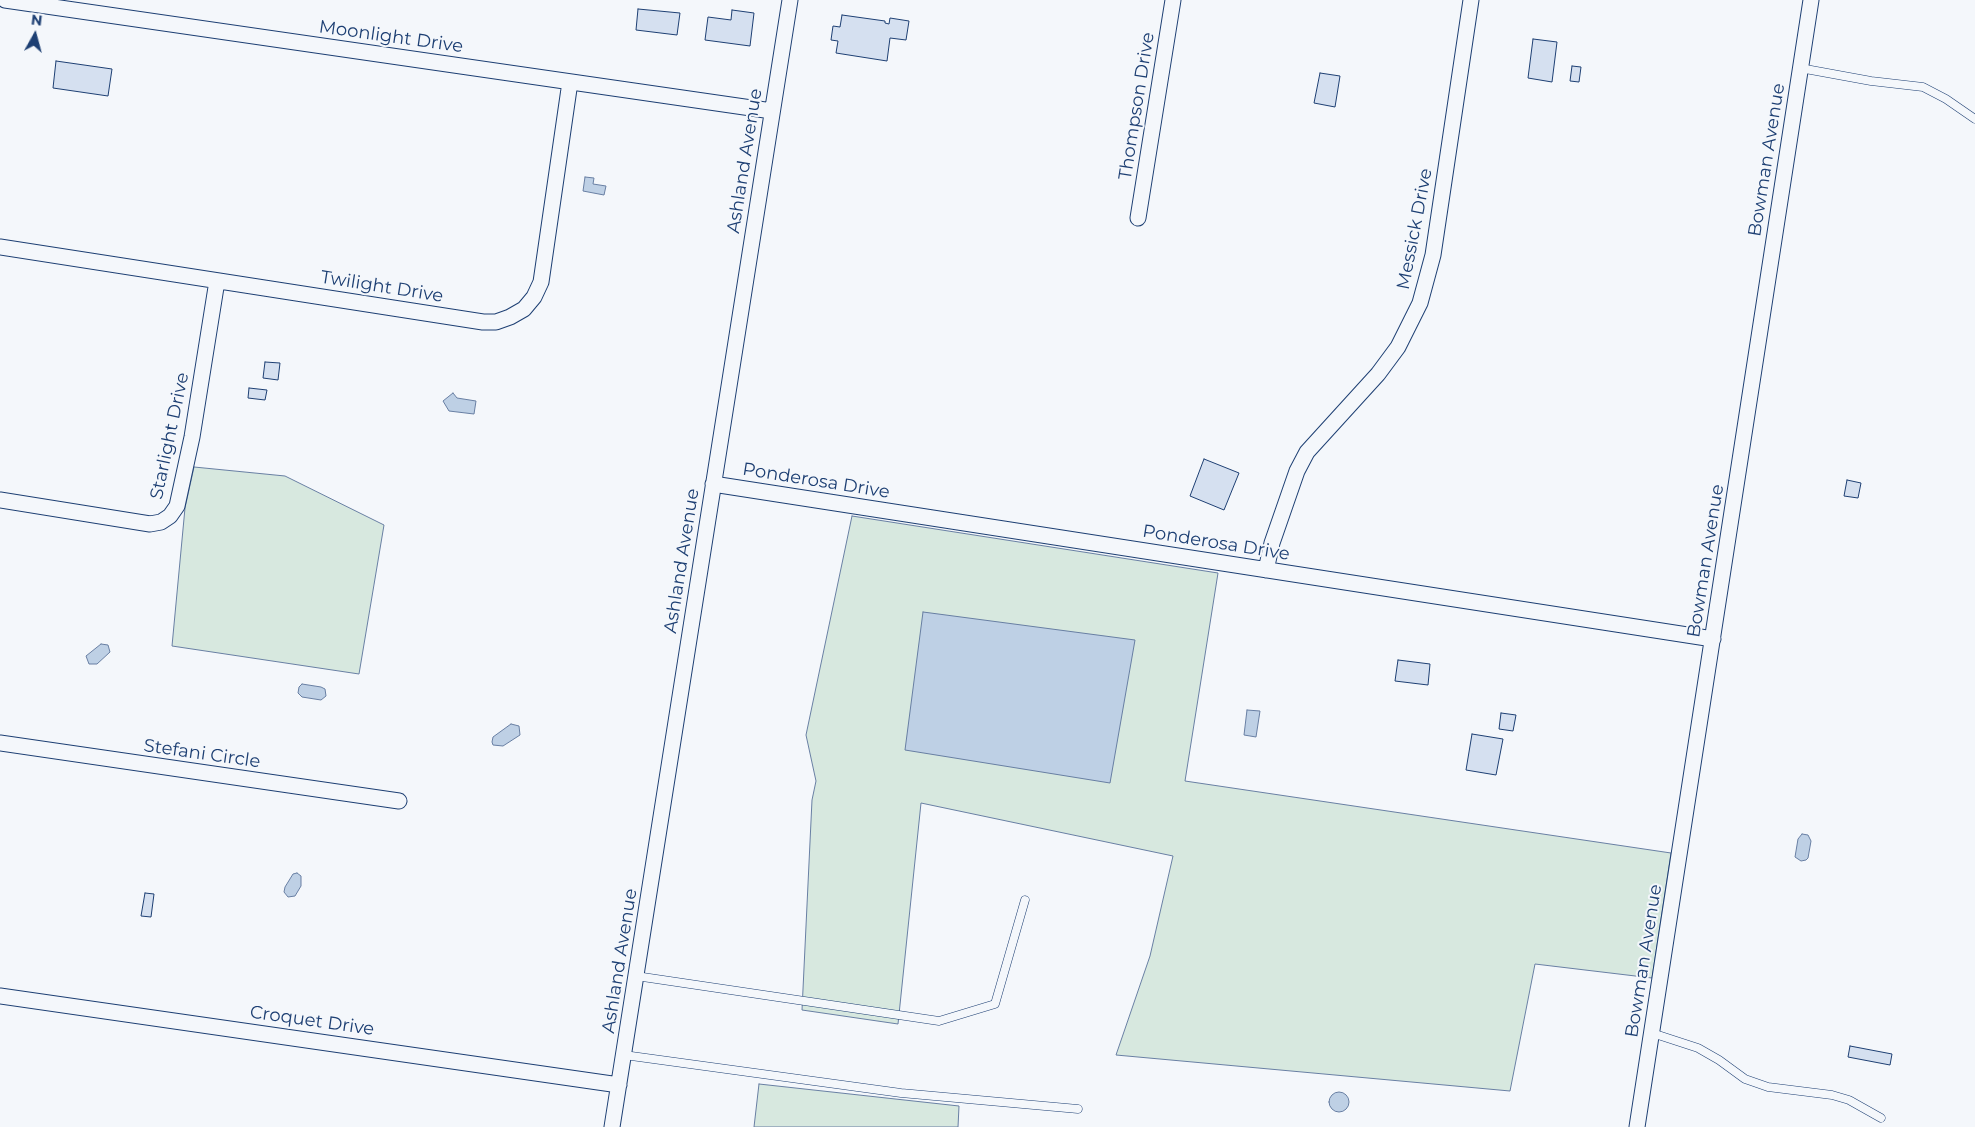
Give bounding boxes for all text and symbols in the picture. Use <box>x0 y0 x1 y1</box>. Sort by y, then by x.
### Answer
north arrow <box>10 10 60 60</box>
text: N <box>30 10 44 30</box>
street label: Moonlight Drive <box>318 16 464 58</box>
street label: Thompson Drive <box>1115 31 1159 181</box>
street label: Bowman Avenue <box>1744 82 1790 238</box>
street label: Ashland Avenue <box>723 87 767 235</box>
street label: Messick Drive <box>1393 167 1437 291</box>
street label: Twilight Drive <box>319 267 445 307</box>
street label: Starlight Drive <box>146 371 194 501</box>
street label: Ponderosa Drive <box>741 459 891 503</box>
street label: Bowman Avenue <box>1683 483 1729 639</box>
street label: Ashland Avenue <box>660 487 704 635</box>
street label: Ponderosa Drive <box>1141 521 1291 565</box>
street label: Stefani Circle <box>142 735 262 773</box>
street label: Bowman Avenue <box>1621 883 1667 1039</box>
street label: Ashland Avenue <box>598 887 642 1035</box>
street label: Croquet Drive <box>248 1002 376 1040</box>

